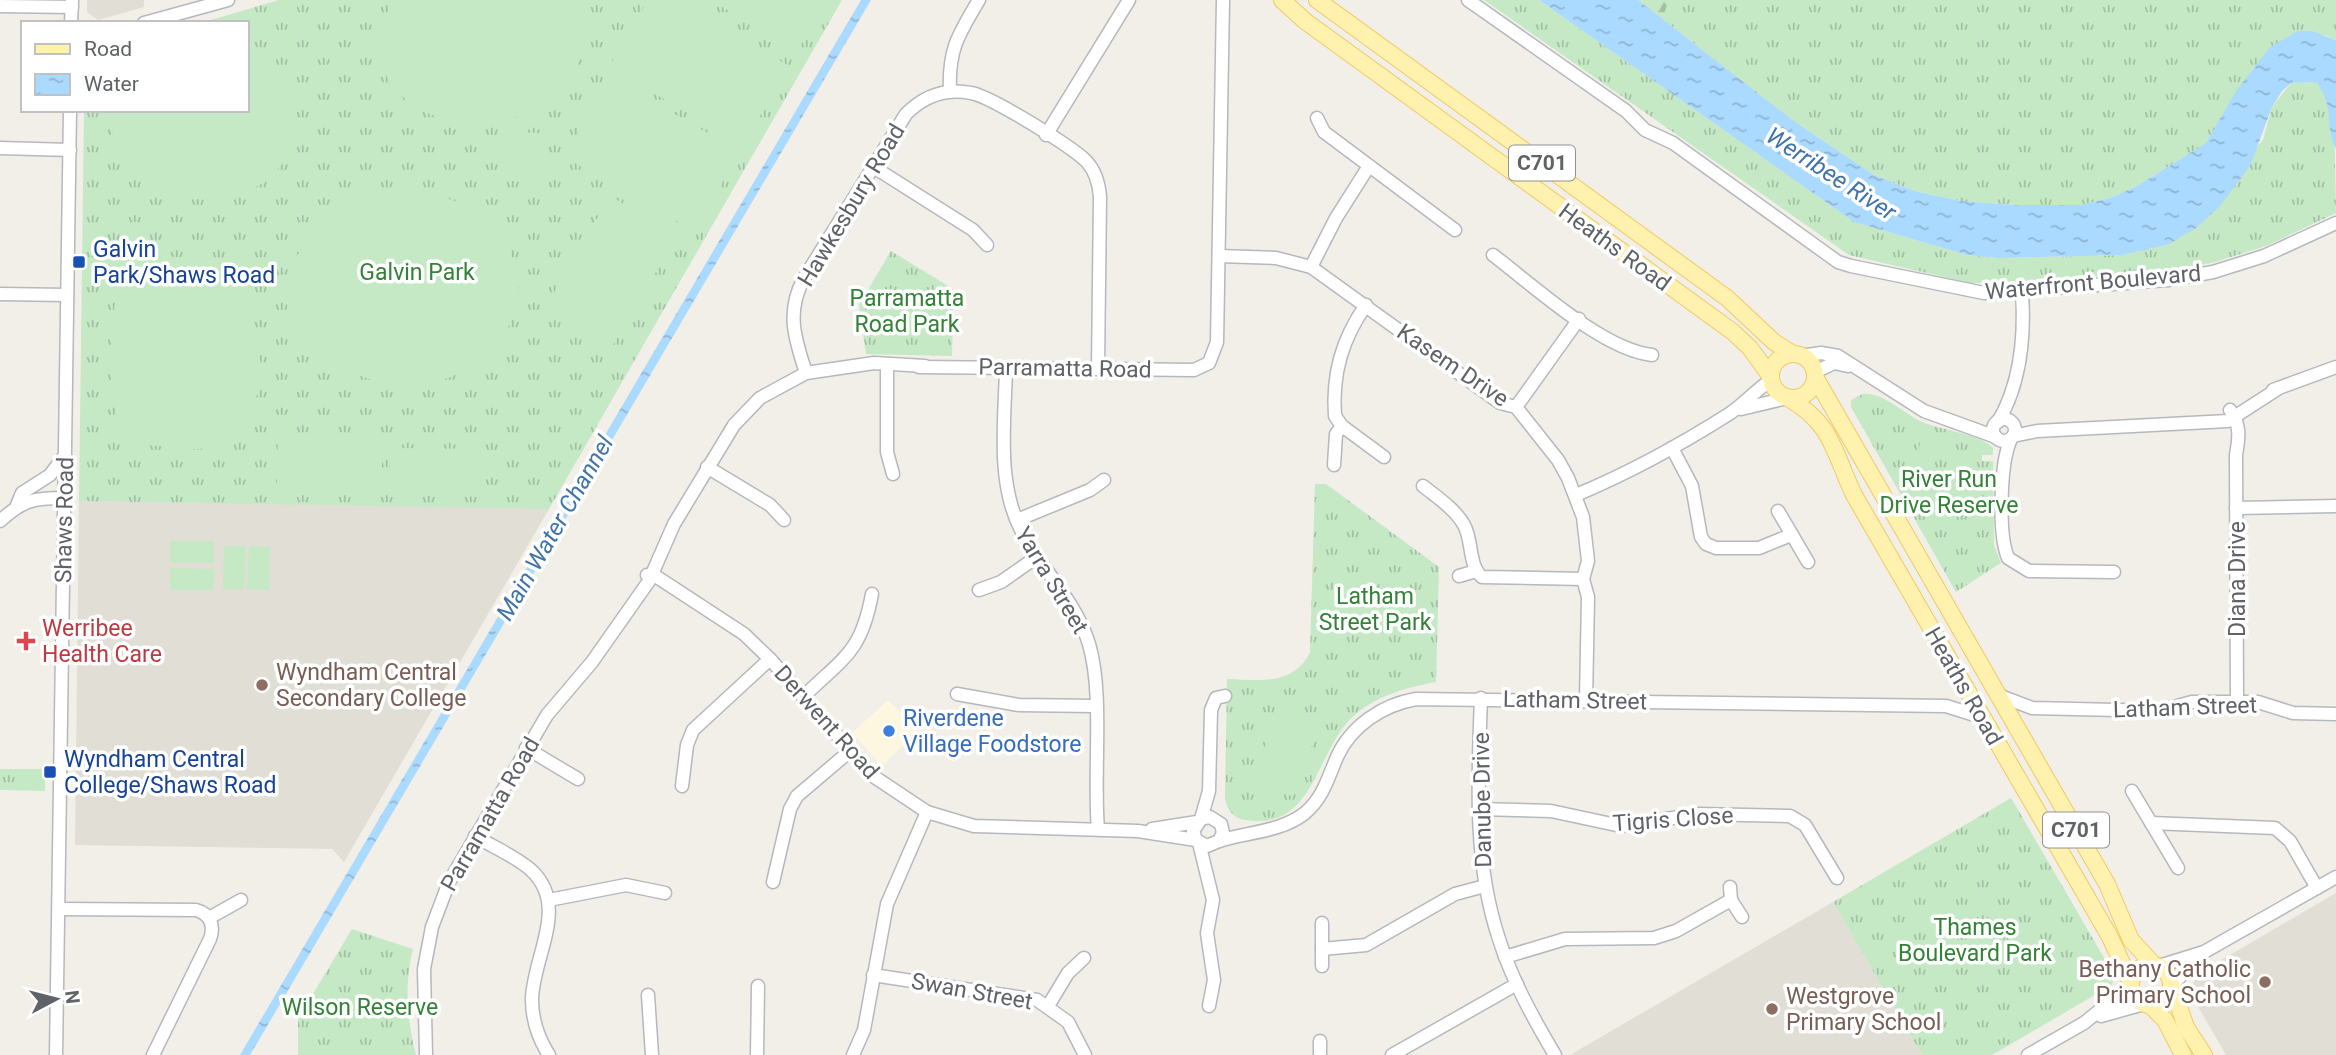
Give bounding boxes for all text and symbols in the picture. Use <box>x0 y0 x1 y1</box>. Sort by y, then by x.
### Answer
legend <box>21 21 248 112</box>
text: Road <box>84 37 132 61</box>
text: Water <box>84 72 139 96</box>
street label: Hawkesbury Road <box>792 119 911 291</box>
water label: Werribee River <box>1761 122 1902 227</box>
road number: C701 <box>1509 146 1575 180</box>
street label: Heaths Road <box>1554 198 1676 297</box>
place label: Galvin Park/Shaws Road <box>93 236 275 289</box>
marker: Galvin Park/Shaws Road <box>71 254 87 270</box>
park label: Galvin Park <box>359 259 475 286</box>
street label: Waterfront Boulevard <box>1984 260 2202 305</box>
park label: Parramatta Road Park <box>850 285 964 338</box>
street label: Kasem Drive <box>1392 318 1514 413</box>
street label: Parramatta Road <box>978 353 1152 384</box>
water label: Main Water Channel <box>491 430 619 625</box>
street label: Shaws Road <box>50 457 79 583</box>
park label: River Run Drive Reserve <box>1880 466 2019 519</box>
street label: Diana Drive <box>2224 521 2251 637</box>
street label: Yarra Street <box>1009 522 1094 638</box>
park label: Latham Street Park <box>1319 583 1432 636</box>
place label: Werribee Health Care <box>42 615 162 668</box>
street label: Heaths Road <box>1919 622 2008 750</box>
marker: Werribee Health Care <box>16 631 36 651</box>
place label: Wyndham Central Secondary College <box>276 659 466 712</box>
street label: Derwent Road <box>769 660 885 785</box>
marker: Wyndham Central Secondary College <box>254 677 270 693</box>
street label: Latham Street <box>1503 686 1647 715</box>
street label: Latham Street <box>2113 691 2258 724</box>
place label: Riverdene Village Foodstore <box>903 705 1082 758</box>
marker: Riverdene Village Foodstore <box>881 723 897 739</box>
street label: Parramatta Road <box>435 732 545 896</box>
street label: Danube Drive <box>1468 732 1497 868</box>
place label: Wyndham Central College/Shaws Road <box>64 746 277 799</box>
marker: Wyndham Central College/Shaws Road <box>42 764 58 780</box>
street label: Tigris Close <box>1612 802 1734 837</box>
road number: C701 <box>2043 812 2109 848</box>
park label: Thames Boulevard Park <box>1898 914 2052 967</box>
place label: Bethany Catholic Primary School <box>2078 956 2251 1009</box>
north arrow <box>21 964 91 1034</box>
street label: Swan Street <box>909 968 1035 1015</box>
marker: Bethany Catholic Primary School <box>2257 974 2273 990</box>
place label: Westgrove Primary School <box>1786 983 1941 1036</box>
text: N <box>60 989 85 1005</box>
park label: Wilson Reserve <box>282 994 438 1021</box>
marker: Westgrove Primary School <box>1764 1001 1780 1017</box>

